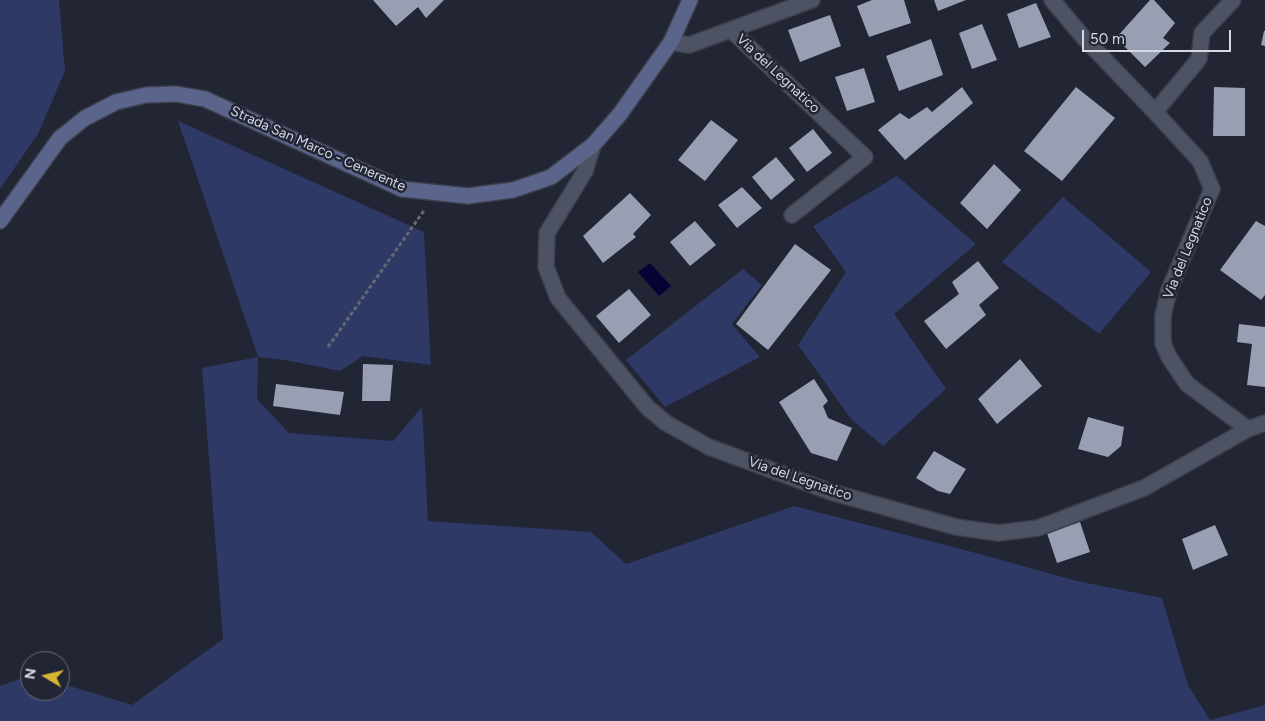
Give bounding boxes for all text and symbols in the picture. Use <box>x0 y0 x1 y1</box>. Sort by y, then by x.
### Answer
scale bar <box>1085 20 1234 52</box>
text: 50 m <box>1090 30 1125 48</box>
street label: Via del Legnatico <box>733 31 823 117</box>
street label: Strada San Marco - Cenerente <box>228 103 408 195</box>
street label: Via del Legnatico <box>1160 195 1216 301</box>
street label: Via del Legnatico <box>746 453 854 505</box>
north arrow <box>20 651 70 701</box>
text: N <box>21 667 40 680</box>

